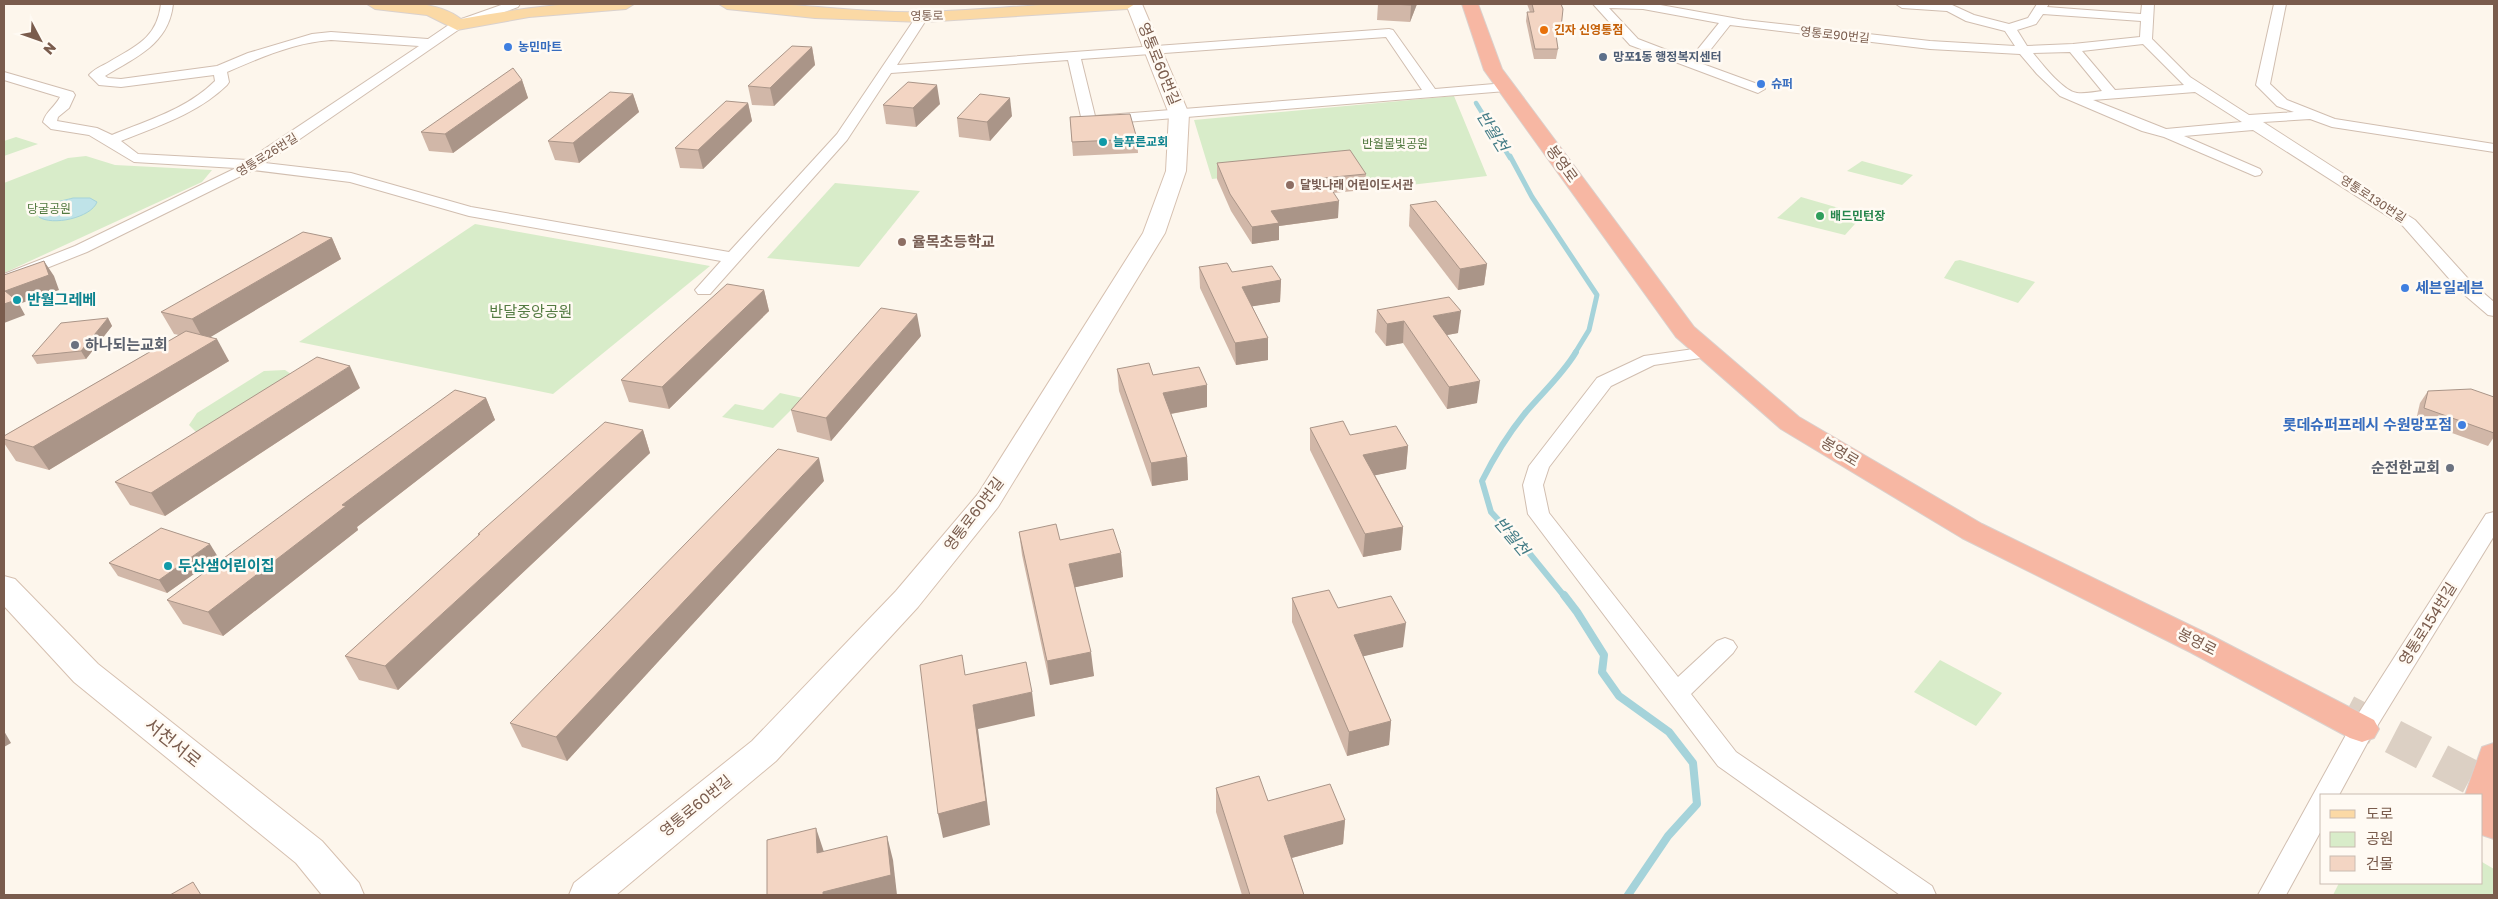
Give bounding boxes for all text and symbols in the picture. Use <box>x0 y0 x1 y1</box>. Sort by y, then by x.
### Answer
street label: 영통로 <box>910 8 944 23</box>
north arrow <box>15 15 65 65</box>
street label: 영통로60번길 <box>1135 20 1185 108</box>
place label: 긴자 신영통점 <box>1554 22 1623 37</box>
street label: 영통로90번길 <box>1800 23 1871 46</box>
marker: 긴자 신영통점 <box>1538 24 1550 36</box>
text: N <box>40 39 60 58</box>
place label: 농민마트 <box>518 39 562 54</box>
marker: 농민마트 <box>502 41 514 53</box>
place label: 망포1동 행정복지센터 <box>1613 49 1722 64</box>
marker: 망포1동 행정복지센터 <box>1597 51 1609 63</box>
place label: 슈퍼 <box>1771 76 1793 91</box>
marker: 슈퍼 <box>1755 78 1767 90</box>
water label: 반월천 <box>1473 107 1514 157</box>
street label: 영통로26번길 <box>233 130 300 179</box>
place label: 늘푸른교회 <box>1113 134 1168 149</box>
marker: 늘푸른교회 <box>1097 136 1109 148</box>
park label: 반월물빛공원 <box>1362 136 1428 151</box>
street label: 봉영로 <box>1543 141 1582 185</box>
street label: 영통로130번길 <box>2338 172 2409 225</box>
place label: 달빛나래 어린이도서관 <box>1300 177 1413 192</box>
marker: 달빛나래 어린이도서관 <box>1284 179 1296 191</box>
park label: 당굴공원 <box>27 201 71 216</box>
place label: 배드민턴장 <box>1830 208 1885 223</box>
marker: 배드민턴장 <box>1814 210 1826 222</box>
place label: 율목초등학교 <box>912 232 995 250</box>
marker: 율목초등학교 <box>896 236 908 248</box>
place label: 세븐일레븐 <box>2415 278 2484 296</box>
marker: 세븐일레븐 <box>2399 282 2411 294</box>
place label: 반월그레베 <box>27 290 96 308</box>
marker: 반월그레베 <box>11 294 23 306</box>
park label: 반달중앙공원 <box>490 302 572 320</box>
place label: 하나되는교회 <box>85 335 168 353</box>
marker: 하나되는교회 <box>69 339 81 351</box>
place label: 롯데슈퍼프레시 수원망포점 <box>2283 415 2452 433</box>
marker: 롯데슈퍼프레시 수원망포점 <box>2456 419 2468 431</box>
street label: 봉영로 <box>1818 433 1863 470</box>
place label: 순전한교회 <box>2371 458 2440 476</box>
marker: 순전한교회 <box>2444 462 2456 474</box>
street label: 영통로60번길 <box>940 473 1007 554</box>
water label: 반월천 <box>1490 513 1535 561</box>
place label: 두산샘어린이집 <box>178 556 275 574</box>
marker: 두산샘어린이집 <box>162 560 174 572</box>
street label: 영통로154번길 <box>2395 579 2460 668</box>
street label: 봉영로 <box>2175 624 2220 659</box>
street label: 서천서로 <box>141 713 206 772</box>
street label: 영통로60번길 <box>656 771 735 840</box>
legend <box>2320 794 2483 884</box>
text: 도로 <box>2366 804 2394 822</box>
text: 공원 <box>2366 829 2394 847</box>
text: 건물 <box>2366 854 2394 872</box>

